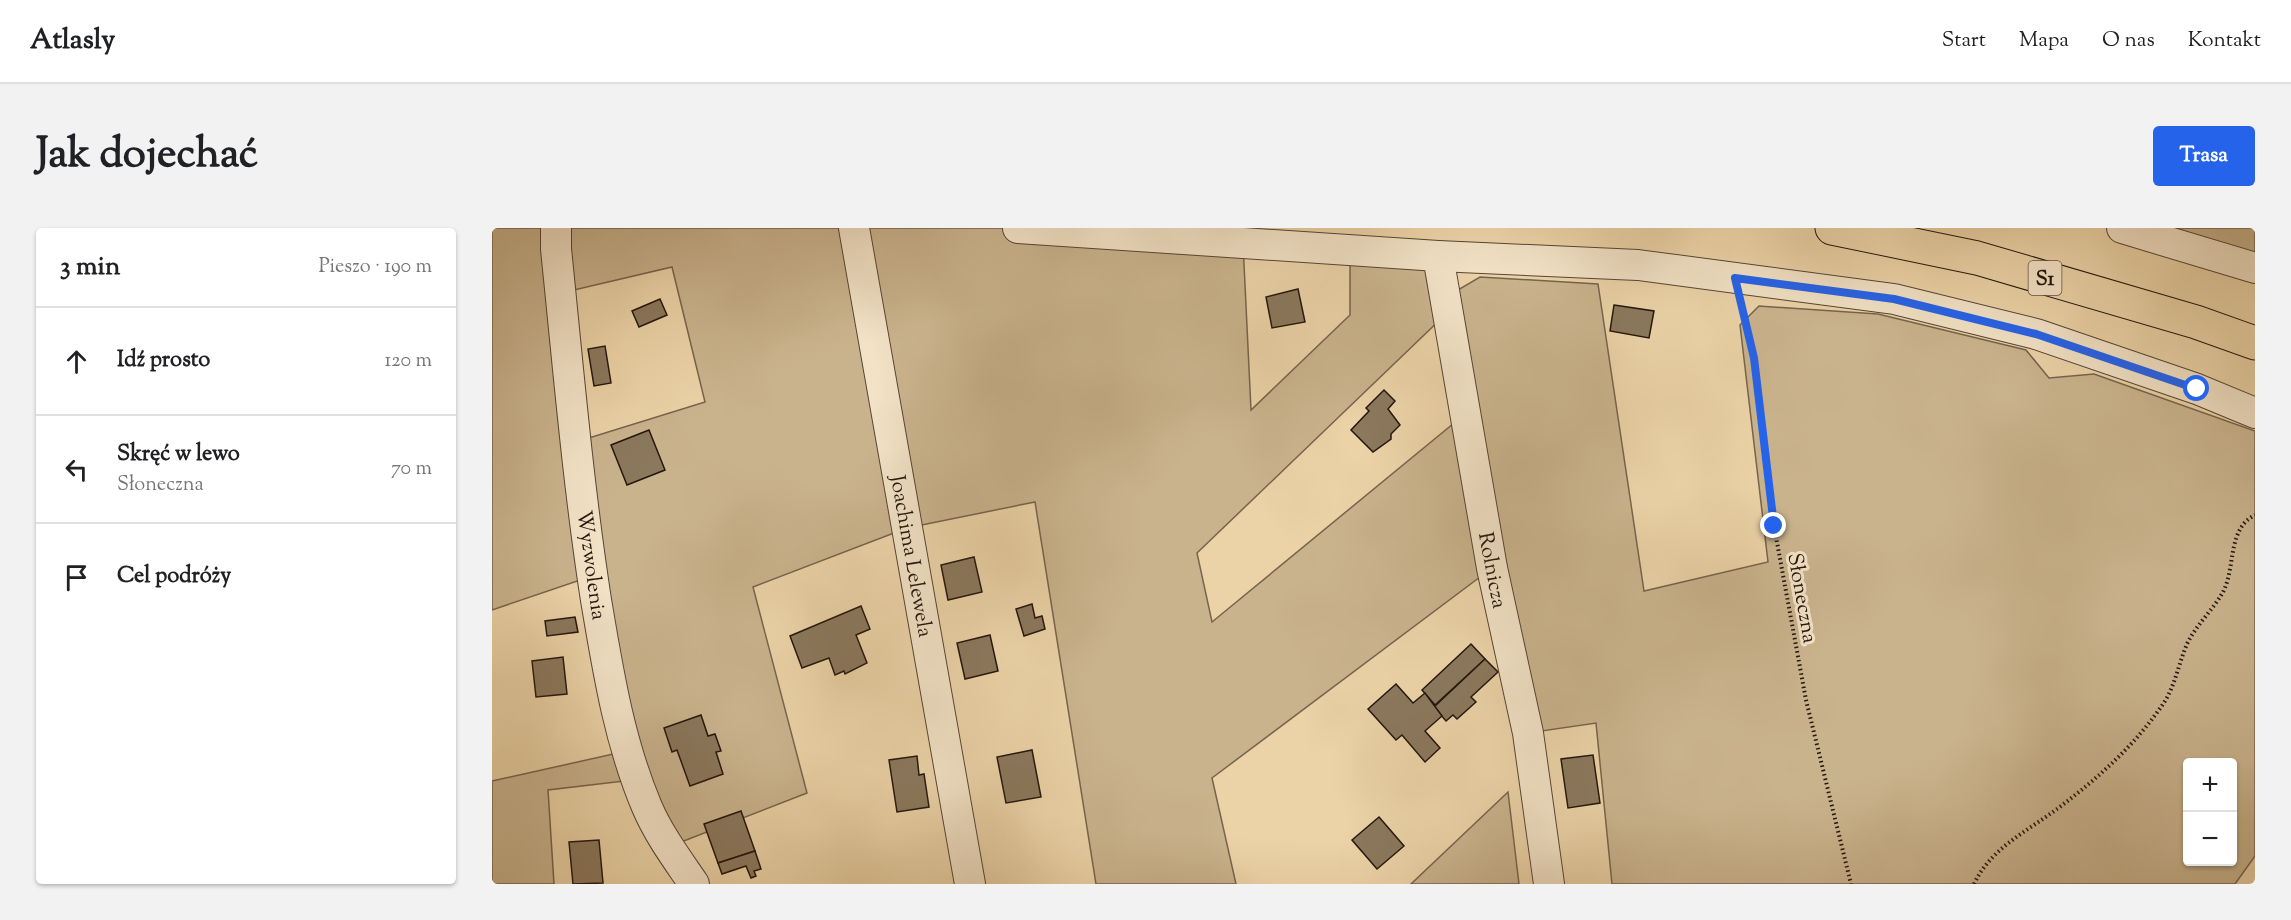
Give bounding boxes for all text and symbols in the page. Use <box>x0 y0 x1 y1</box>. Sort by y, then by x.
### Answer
text: Atlasly <box>30 21 115 61</box>
text: Start <box>1942 26 1986 56</box>
text: Mapa <box>2019 26 2069 56</box>
text: O nas <box>2102 26 2155 56</box>
text: Kontakt <box>2188 26 2261 56</box>
text: Jak dojechać <box>36 126 258 186</box>
button: Trasa <box>2153 126 2255 186</box>
text: 3 min <box>60 249 120 286</box>
text: Pieszo · 190 m <box>318 253 432 282</box>
road number: S1 <box>2028 261 2062 295</box>
icon: ahead <box>60 345 93 378</box>
text: Idź prosto <box>117 345 210 377</box>
text: 120 m <box>384 347 432 376</box>
route start <box>2183 375 2209 401</box>
text: Skręć w lewo <box>117 439 240 471</box>
icon: left <box>60 453 93 486</box>
text: 70 m <box>391 455 432 484</box>
text: Słoneczna <box>117 471 204 500</box>
street label: Joachima Lelewela <box>881 472 939 640</box>
street label: Wyzwolenia <box>567 508 613 622</box>
route end <box>1760 512 1786 538</box>
street label: Rolnicza <box>1469 530 1513 611</box>
street label: Słoneczna <box>1778 551 1824 646</box>
icon: arrive <box>60 561 93 594</box>
text: Cel podróży <box>117 561 231 593</box>
map controls <box>2183 758 2237 866</box>
button: + <box>2183 758 2237 812</box>
button: − <box>2183 812 2237 866</box>

